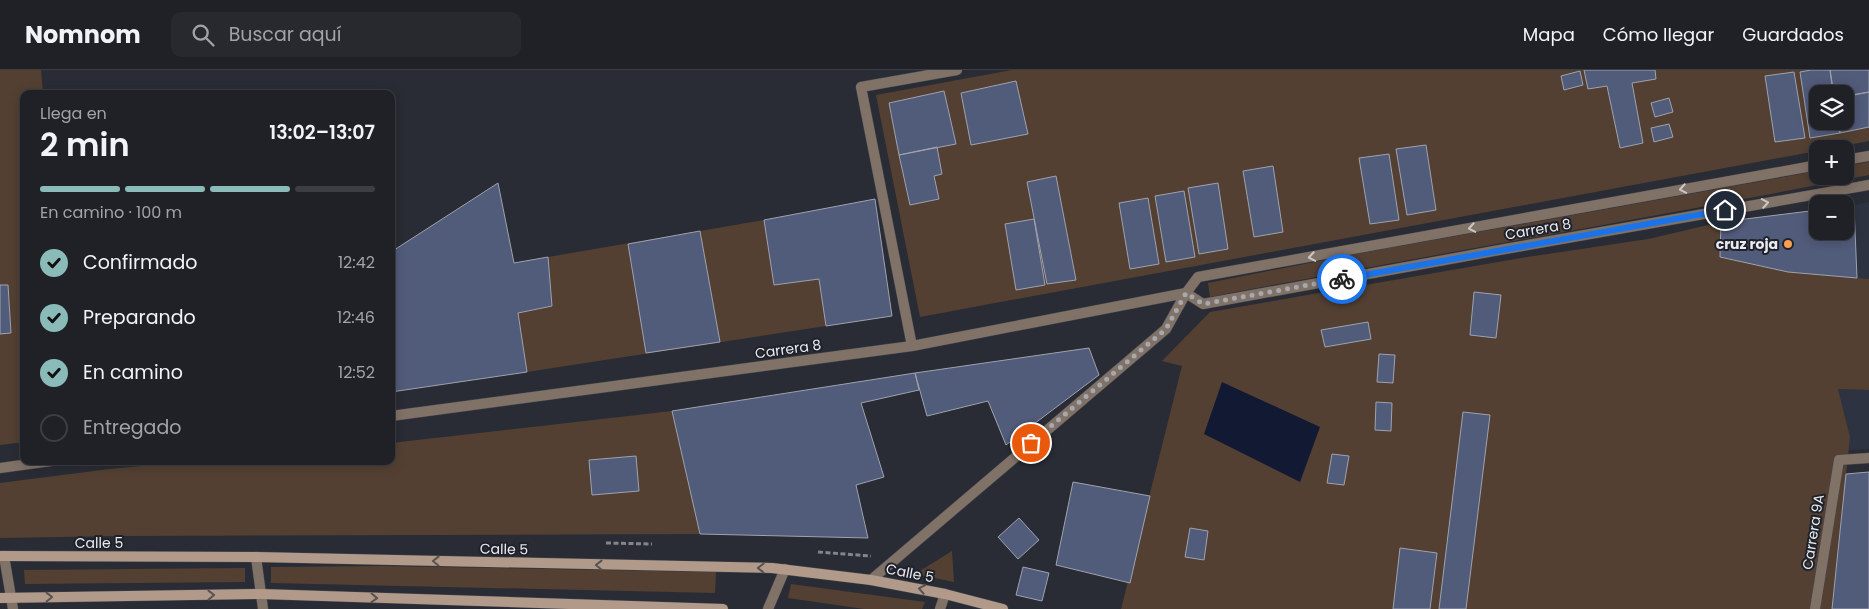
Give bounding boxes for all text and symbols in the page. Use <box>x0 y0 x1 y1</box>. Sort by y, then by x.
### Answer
search box <box>171 12 521 57</box>
text: Nomnom <box>25 18 141 51</box>
icon: search <box>189 21 217 49</box>
text: Buscar aquí <box>229 21 341 48</box>
text: Mapa <box>1523 22 1575 47</box>
text: Cómo llegar <box>1603 22 1714 47</box>
text: Guardados <box>1742 22 1844 47</box>
map controls <box>1809 85 1854 240</box>
button: layers <box>1809 85 1854 130</box>
text: Llega en <box>40 102 107 125</box>
text: 13:02–13:07 <box>269 119 375 146</box>
text: 2 min <box>40 122 130 167</box>
button: + <box>1809 140 1854 185</box>
one-way arrow <box>1679 184 1688 194</box>
pin <box>1704 189 1746 231</box>
button: − <box>1809 195 1854 240</box>
icon: home <box>1711 196 1739 224</box>
one-way arrow <box>1760 198 1769 208</box>
text: En camino · 100 m <box>40 201 182 224</box>
street label: Carrera 8 <box>1503 213 1573 245</box>
one-way arrow <box>1467 222 1476 232</box>
place label: cruz roja <box>1716 234 1778 254</box>
marker: cruz roja <box>1782 238 1794 250</box>
icon: check <box>40 249 68 277</box>
text: Confirmado <box>83 249 197 276</box>
text: 12:42 <box>338 251 375 274</box>
one-way arrow <box>1308 251 1316 261</box>
courier <box>1317 254 1367 304</box>
icon: bike <box>1328 265 1356 293</box>
icon: check <box>40 304 68 332</box>
text: Preparando <box>83 304 196 331</box>
text: 12:46 <box>337 306 375 329</box>
street label: Carrera 8 <box>754 334 823 364</box>
icon: check <box>40 359 68 387</box>
text: En camino <box>83 359 183 386</box>
text: 12:52 <box>338 361 375 384</box>
text: Entregado <box>83 414 181 441</box>
pin <box>1010 422 1052 464</box>
icon: bag <box>1017 429 1045 457</box>
street label: Carrera 9A <box>1797 493 1829 571</box>
street label: Calle 5 <box>75 533 123 553</box>
street label: Calle 5 <box>480 539 528 559</box>
one-way arrow <box>432 556 440 566</box>
one-way arrow <box>594 559 602 570</box>
street label: Calle 5 <box>884 559 936 587</box>
one-way arrow <box>757 563 764 573</box>
one-way arrow <box>918 585 926 595</box>
one-way arrow <box>208 590 215 600</box>
one-way arrow <box>45 592 53 602</box>
one-way arrow <box>370 592 378 603</box>

